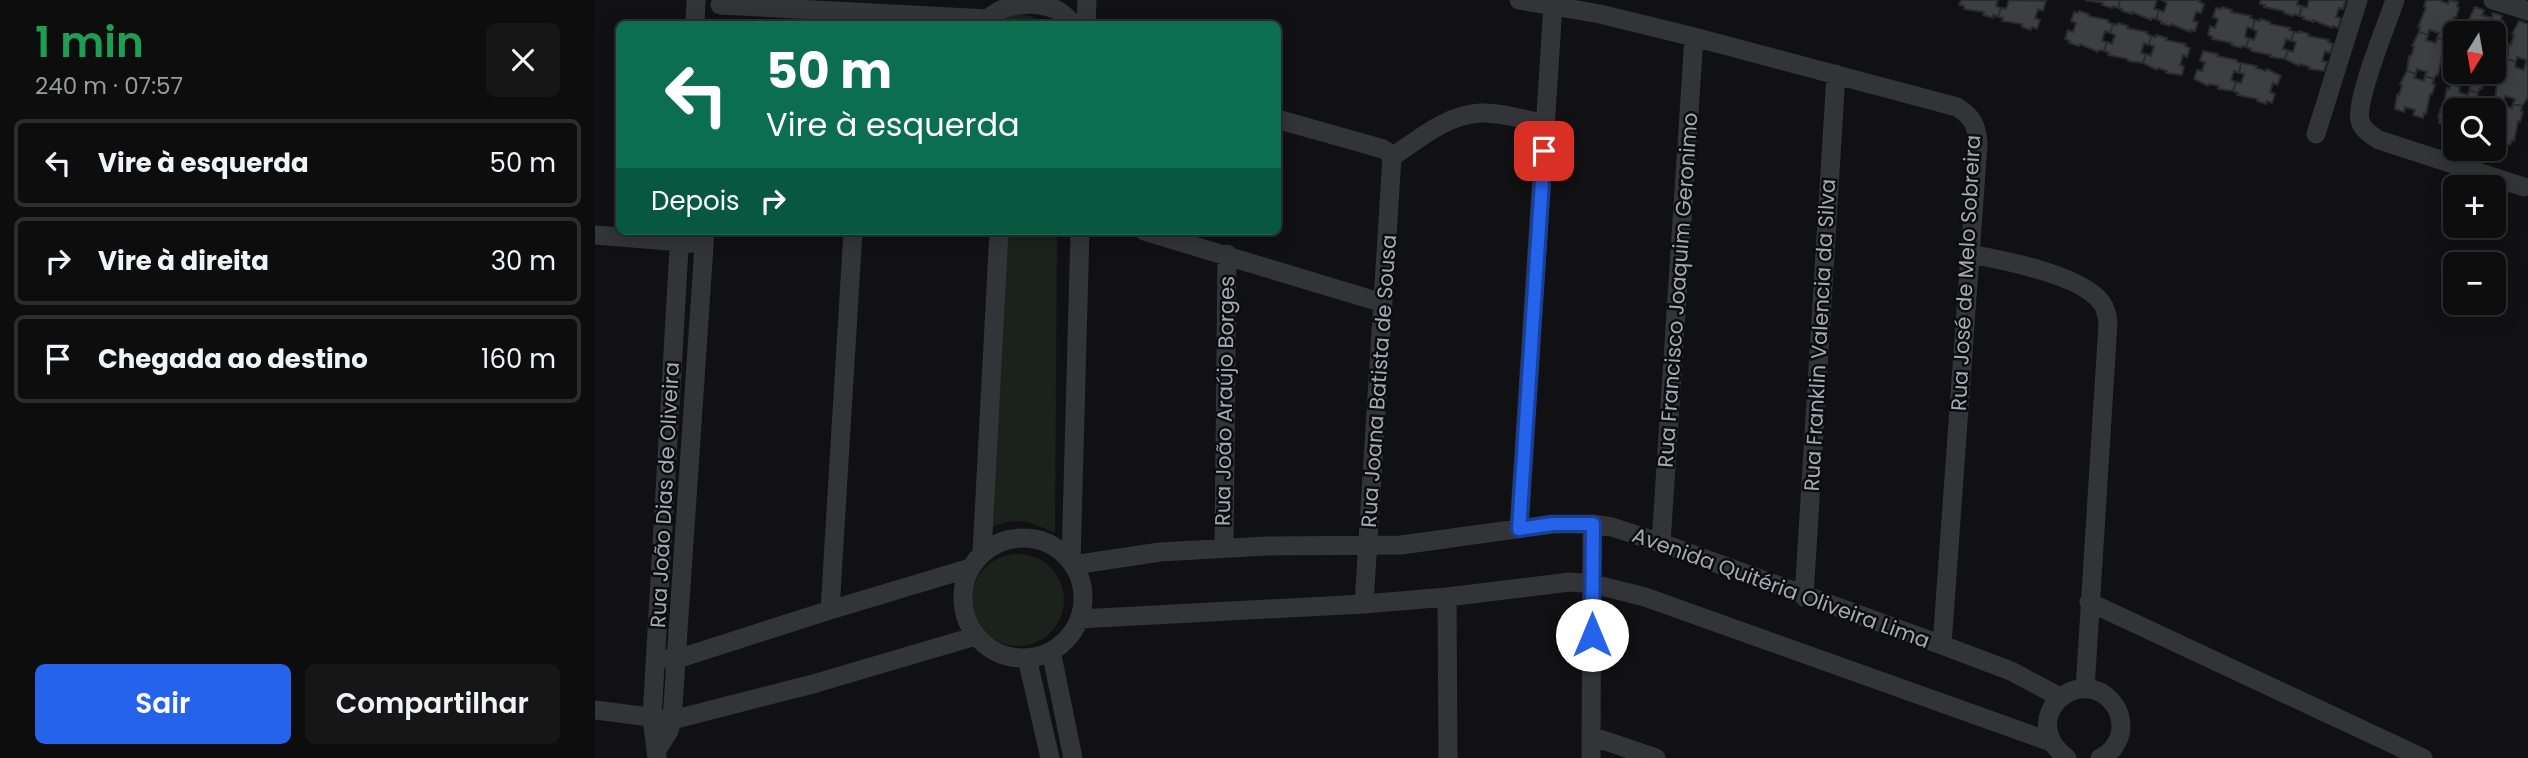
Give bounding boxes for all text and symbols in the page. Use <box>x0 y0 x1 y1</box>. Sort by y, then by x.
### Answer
text: 1 min <box>35 13 144 72</box>
north arrow <box>2443 21 2506 84</box>
map controls <box>2443 21 2506 315</box>
button: close <box>486 23 560 97</box>
text: 50 m <box>766 37 892 105</box>
icon: left <box>651 49 742 140</box>
text: 240 m · 07:57 <box>35 70 183 102</box>
button: search <box>2443 98 2506 161</box>
text: Vire à esquerda <box>766 102 1020 147</box>
street label: Rua Francisco Joaquim Geronimo <box>1651 111 1704 468</box>
pin <box>1514 121 1574 181</box>
icon: arrive <box>1525 132 1563 170</box>
street label: Rua José de Melo Sobreira <box>1944 134 1987 412</box>
icon: left <box>39 144 77 182</box>
text: Vire à esquerda <box>98 145 309 181</box>
text: 50 m <box>490 145 556 181</box>
button: + <box>2443 175 2506 238</box>
street label: Rua Franklin Valencia da Silva <box>1797 178 1842 492</box>
icon: right <box>754 182 792 220</box>
text: Depois <box>651 183 740 219</box>
street label: Rua Joana Batista de Sousa <box>1354 234 1403 528</box>
icon: right <box>39 242 77 280</box>
text: Vire à direita <box>98 243 269 279</box>
text: 30 m <box>491 243 556 279</box>
button: − <box>2443 252 2506 315</box>
street label: Rua João Araújo Borges <box>1208 276 1241 526</box>
icon: arrive <box>39 340 77 378</box>
text: Chegada ao destino <box>98 341 368 377</box>
text: 160 m <box>481 341 556 377</box>
street label: Rua João Dias de Oliveira <box>643 361 686 629</box>
street label: Avenida Quitéria Oliveira Lima <box>1628 520 1934 655</box>
position arrow <box>1555 598 1629 672</box>
button: Sair <box>35 664 291 744</box>
button: Compartilhar <box>305 664 560 744</box>

